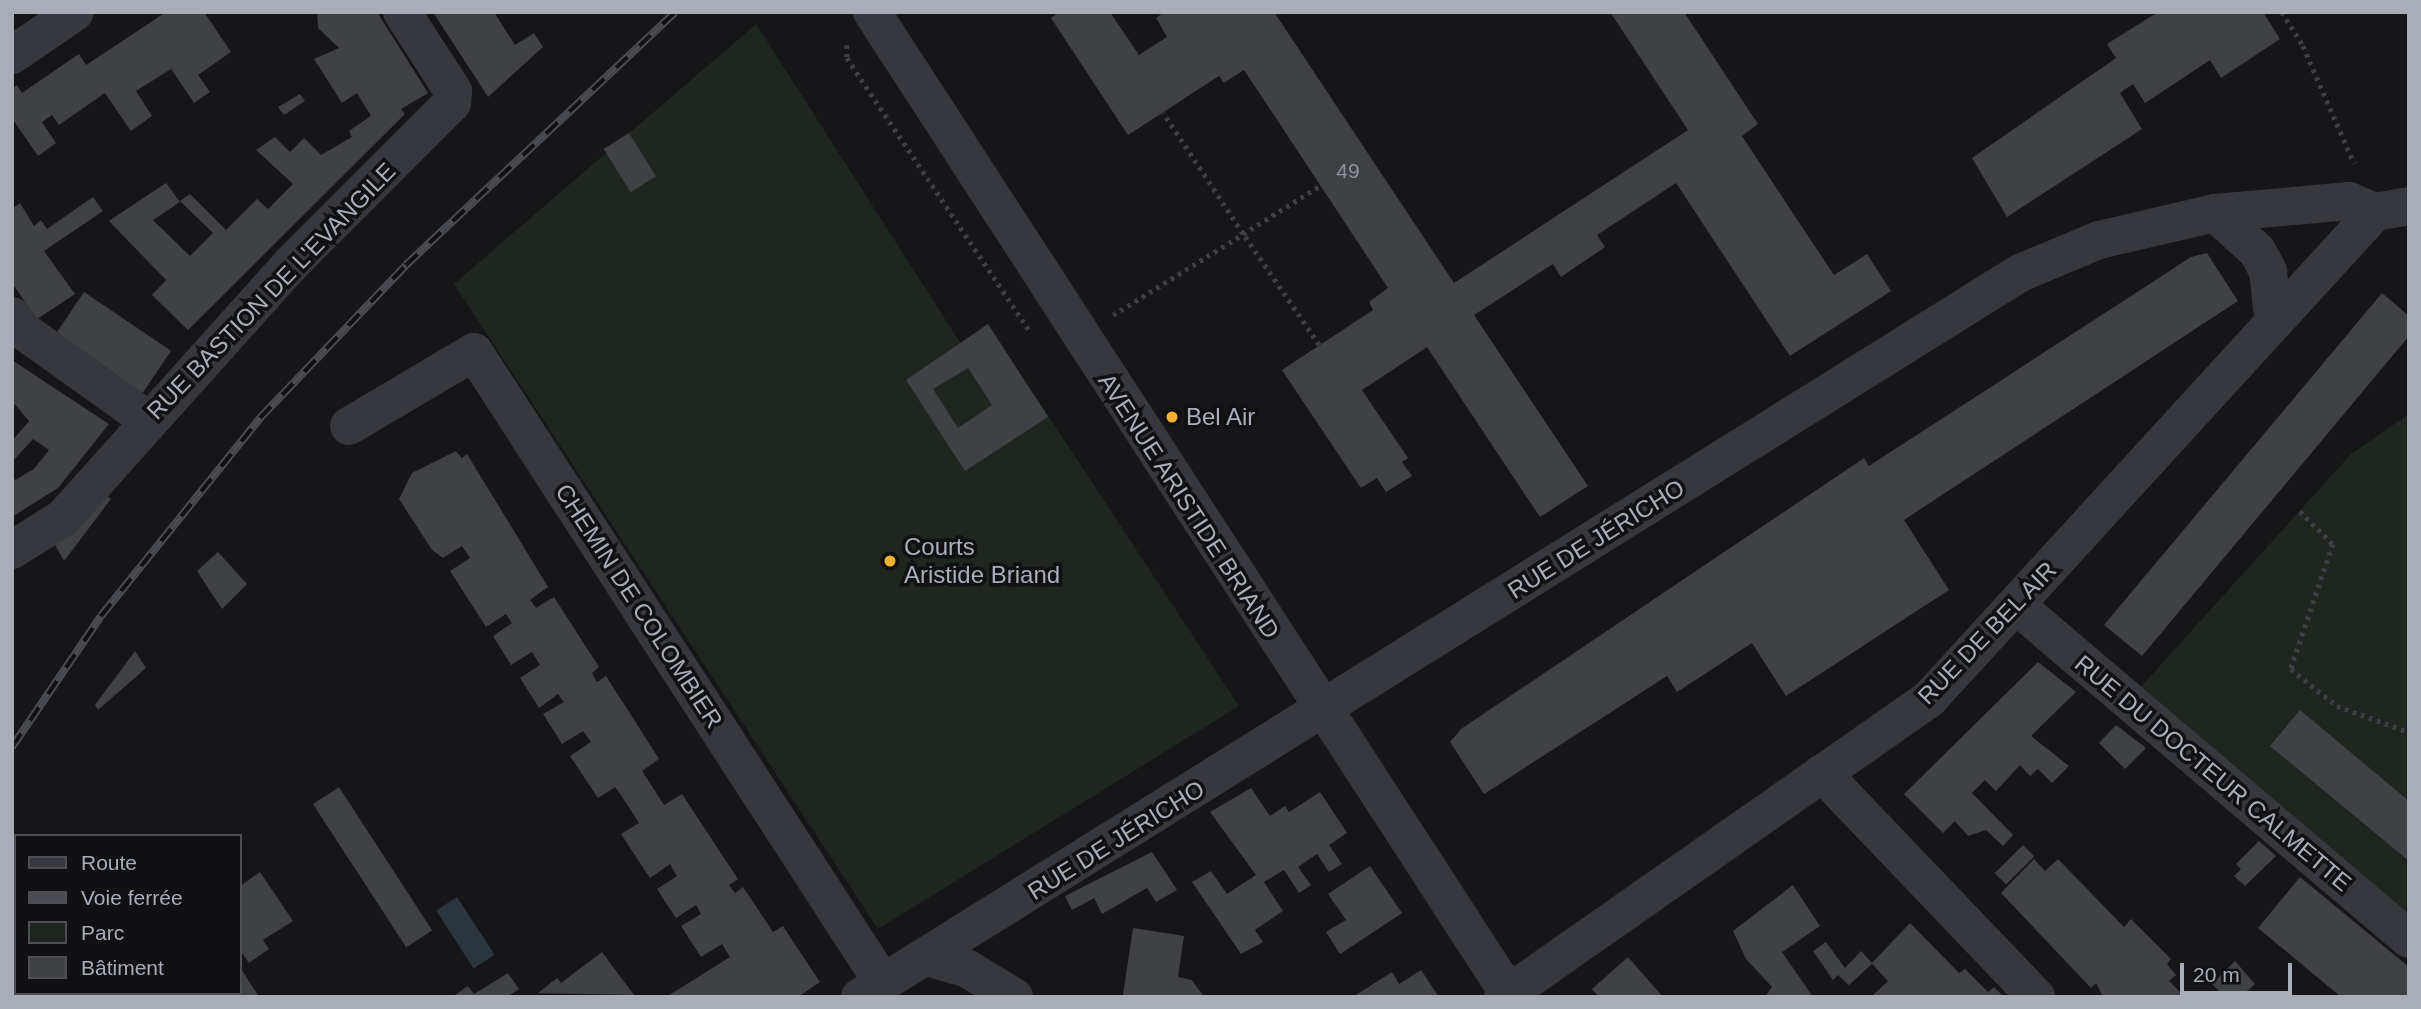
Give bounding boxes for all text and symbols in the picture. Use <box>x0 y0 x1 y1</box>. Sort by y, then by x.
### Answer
street label: RUE BASTION DE L'EVANGILE <box>141 157 401 425</box>
house number: 49 <box>1336 158 1360 184</box>
street label: AVENUE ARISTIDE BRIAND <box>1092 367 1286 645</box>
place label: Bel Air <box>1186 403 1257 431</box>
marker: Bel Air <box>1164 409 1180 425</box>
street label: RUE DE JÉRICHO <box>1502 473 1690 605</box>
street label: CHEMIN DE COLOMBIER <box>549 478 729 734</box>
place label: Courts Aristide Briand <box>904 533 1060 589</box>
marker: Courts Aristide Briand <box>882 553 898 569</box>
street label: RUE DE BEL AIR <box>1911 555 2063 711</box>
street label: RUE DU DOCTEUR CALMETTE <box>2069 649 2357 897</box>
street label: RUE DE JÉRICHO <box>1022 774 1210 906</box>
legend <box>14 834 242 995</box>
text: Route <box>81 851 137 874</box>
text: Voie ferrée <box>81 886 183 909</box>
text: Parc <box>81 921 124 944</box>
scale bar <box>2183 950 2295 994</box>
text: Bâtiment <box>81 956 164 979</box>
text: 20 m <box>2193 963 2240 986</box>

